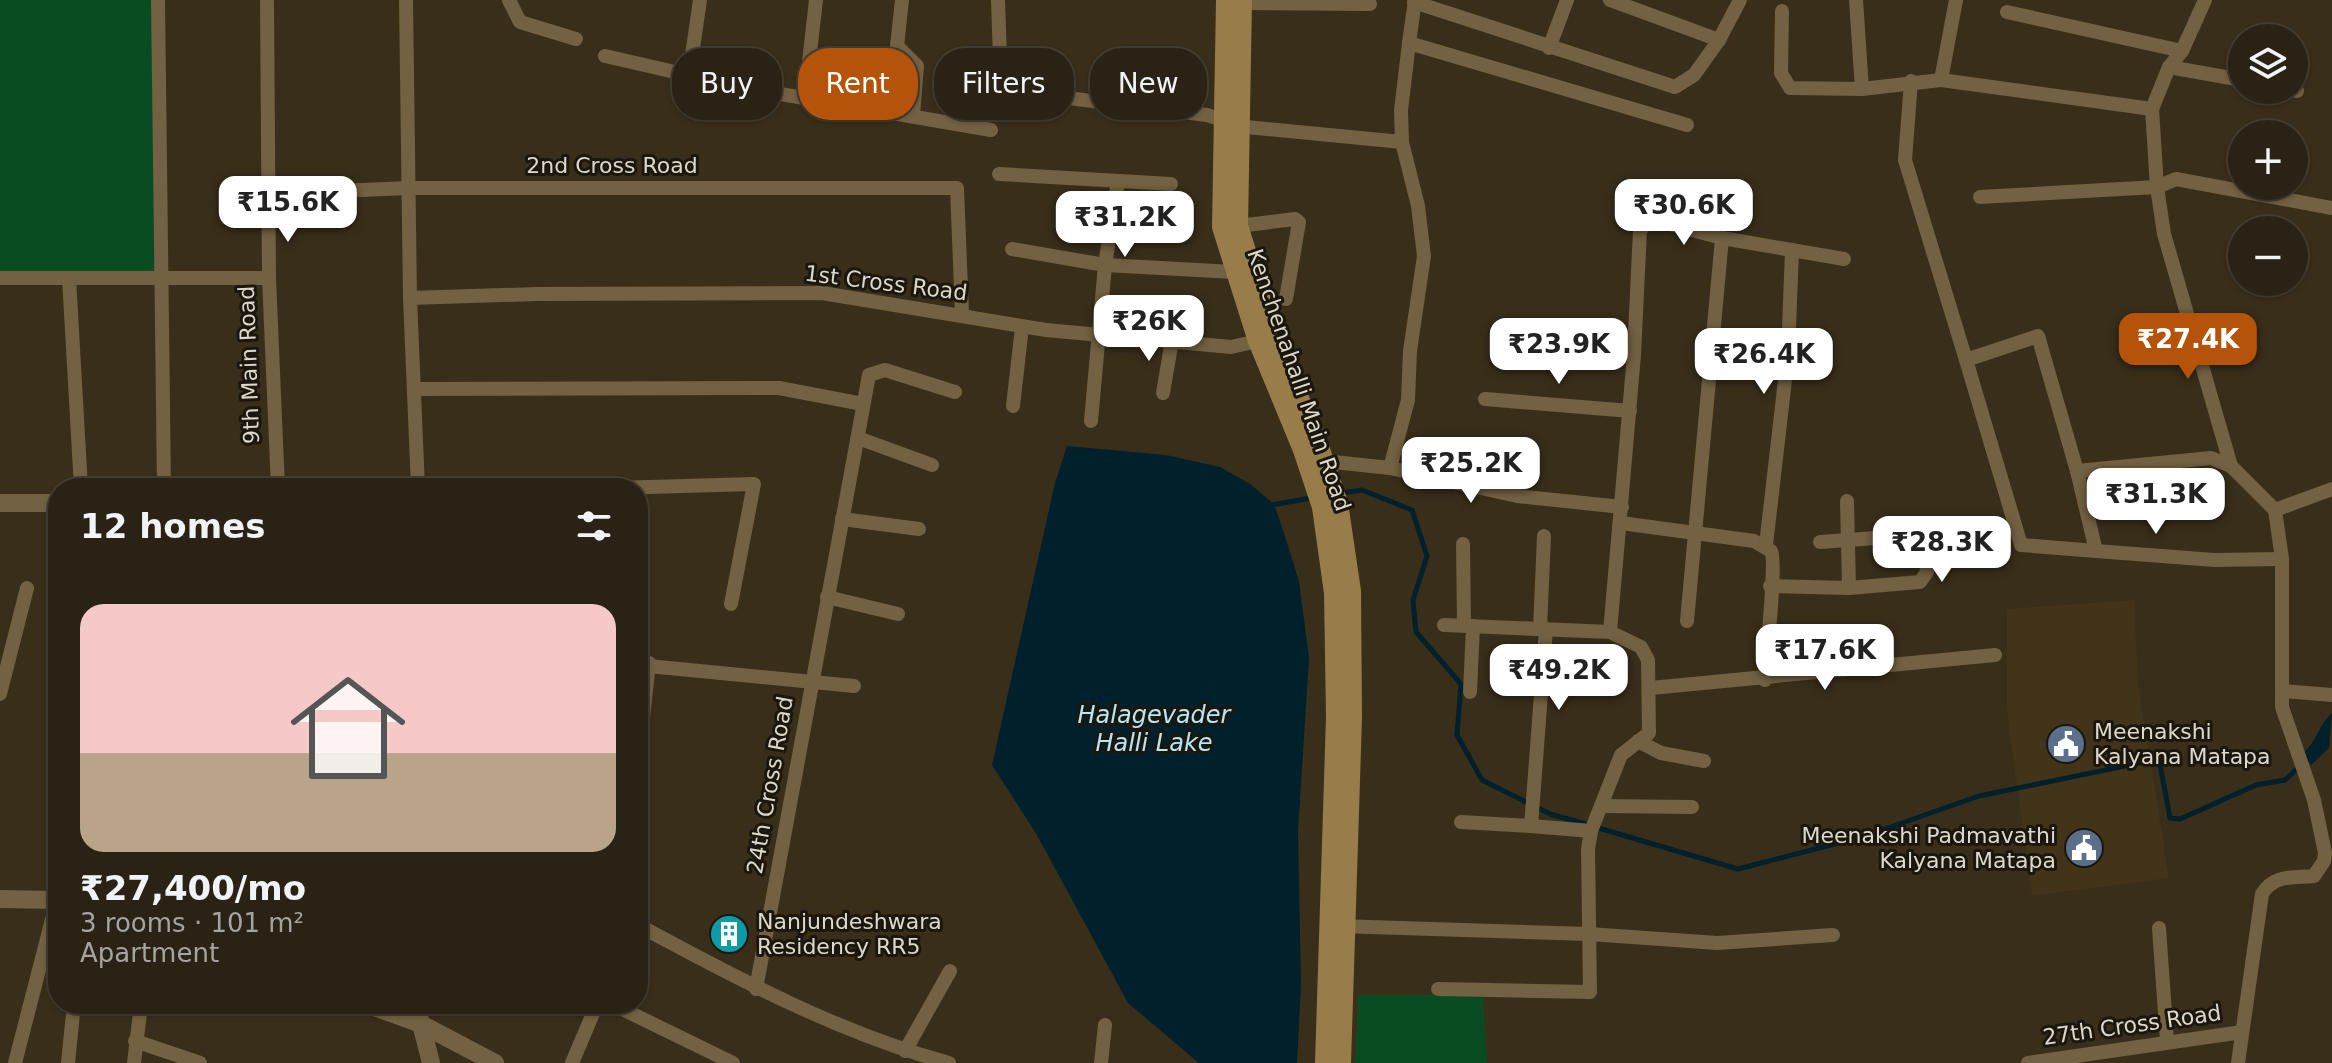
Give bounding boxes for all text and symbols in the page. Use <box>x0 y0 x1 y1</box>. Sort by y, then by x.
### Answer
map controls <box>2228 24 2308 296</box>
button: layers <box>2228 24 2308 104</box>
chip: Buy <box>672 48 782 120</box>
chip: Rent <box>798 48 918 120</box>
chip: Filters <box>934 48 1074 120</box>
chip: New <box>1090 48 1207 120</box>
button: + <box>2228 120 2308 200</box>
street label: 2nd Cross Road <box>526 153 698 178</box>
pin: ₹15.6K <box>223 176 353 244</box>
pin: ₹30.6K <box>1619 179 1749 247</box>
text: ₹15.6K <box>237 187 339 217</box>
text: ₹30.6K <box>1633 190 1735 220</box>
pin: ₹31.2K <box>1060 191 1190 259</box>
text: ₹31.2K <box>1074 202 1176 232</box>
button: − <box>2228 216 2308 296</box>
street label: Kenchenahalli Main Road <box>1242 246 1356 514</box>
street label: 1st Cross Road <box>803 261 969 305</box>
street label: 9th Main Road <box>234 285 264 445</box>
pin: ₹26K <box>1102 295 1196 363</box>
text: ₹26K <box>1112 306 1186 336</box>
pin: ₹27.4K <box>2123 313 2253 381</box>
pin: ₹23.9K <box>1494 318 1624 386</box>
text: ₹27.4K <box>2137 324 2239 354</box>
pin: ₹26.4K <box>1699 328 1829 396</box>
text: ₹23.9K <box>1508 329 1610 359</box>
text: ₹26.4K <box>1713 339 1815 369</box>
pin: ₹25.2K <box>1406 437 1536 505</box>
text: ₹25.2K <box>1420 448 1522 478</box>
pin: ₹31.3K <box>2091 468 2221 536</box>
text: ₹31.3K <box>2105 479 2207 509</box>
icon: filters <box>572 504 616 548</box>
text: 12 homes <box>80 506 265 546</box>
pin: ₹28.3K <box>1877 516 2007 584</box>
text: ₹28.3K <box>1891 527 1993 557</box>
pin: ₹17.6K <box>1760 624 1890 692</box>
text: ₹17.6K <box>1774 635 1876 665</box>
pin: ₹49.2K <box>1494 644 1624 712</box>
text: ₹49.2K <box>1508 655 1610 685</box>
icon: home <box>276 656 420 800</box>
street label: 24th Cross Road <box>742 694 798 876</box>
water label: Halagevader Halli Lake <box>1078 701 1233 757</box>
place label: Meenakshi Kalyana Matapa <box>2094 719 2271 769</box>
public building icon: Meenakshi Kalyana Matapa <box>2045 723 2087 765</box>
place label: Meenakshi Padmavathi Kalyana Matapa <box>1801 823 2056 873</box>
public building icon: Meenakshi Padmavathi Kalyana Matapa <box>2063 827 2105 869</box>
text: ₹27,400/mo <box>80 868 306 908</box>
text: 3 rooms · 101 m² <box>80 908 304 938</box>
place label: Nanjundeshwara Residency RR5 <box>757 909 942 959</box>
building icon: Nanjundeshwara Residency RR5 <box>708 913 750 955</box>
text: Apartment <box>80 938 219 968</box>
street label: 27th Cross Road <box>2041 1000 2223 1050</box>

